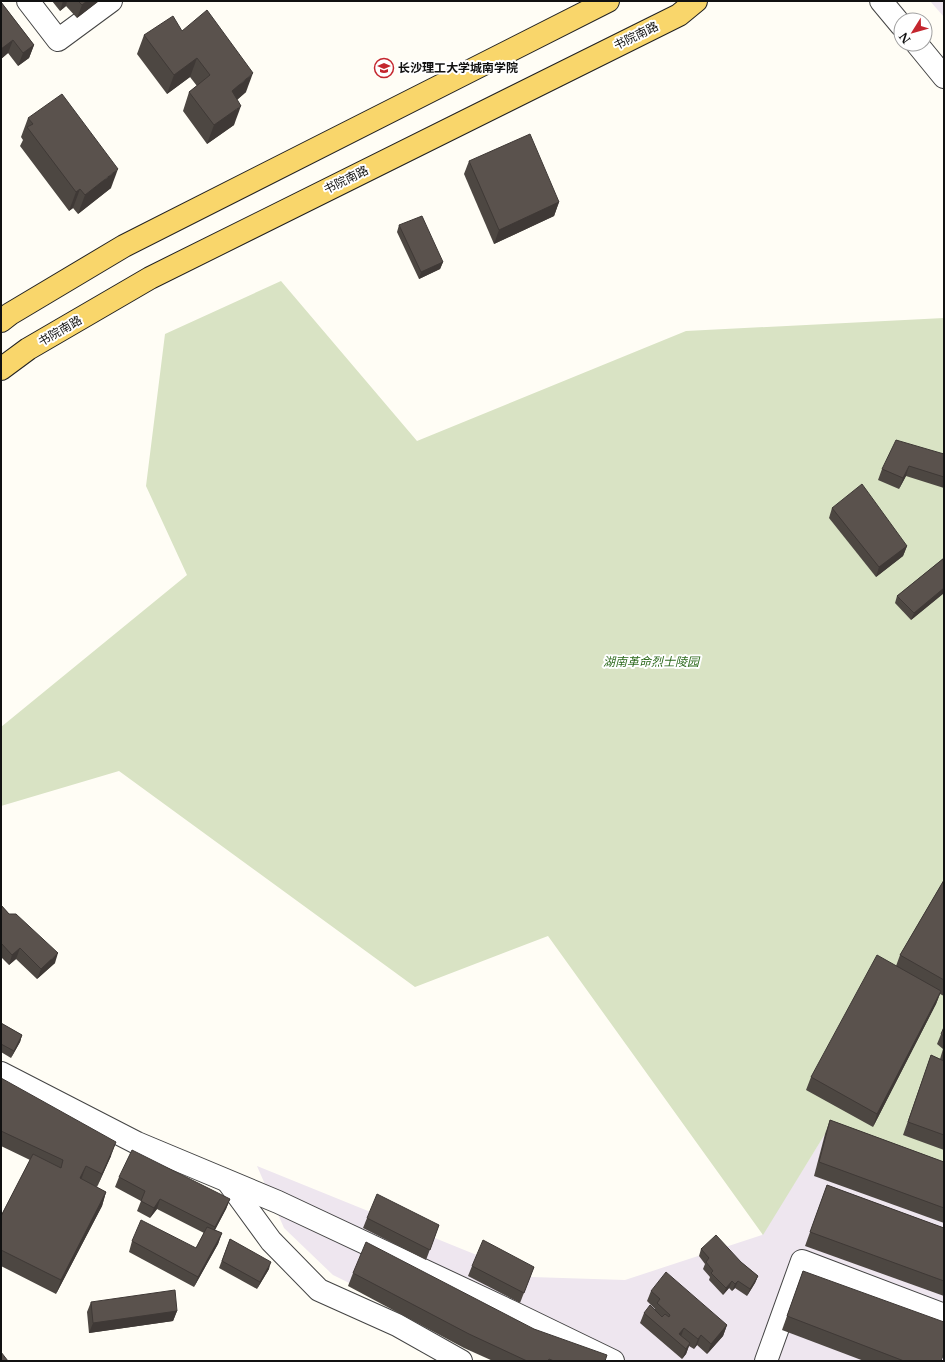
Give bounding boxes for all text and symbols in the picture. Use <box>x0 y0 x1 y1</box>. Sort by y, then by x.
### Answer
north arrow <box>893 12 933 52</box>
street label: 书院南路 <box>611 18 661 53</box>
text: N <box>896 29 914 46</box>
school or university icon: 长沙理工大学城南学院 <box>373 57 395 79</box>
place label: 长沙理工大学城南学院 <box>398 60 518 75</box>
street label: 书院南路 <box>321 162 371 197</box>
street label: 书院南路 <box>35 312 84 349</box>
park label: 湖南革命烈士陵园 <box>603 654 701 669</box>

